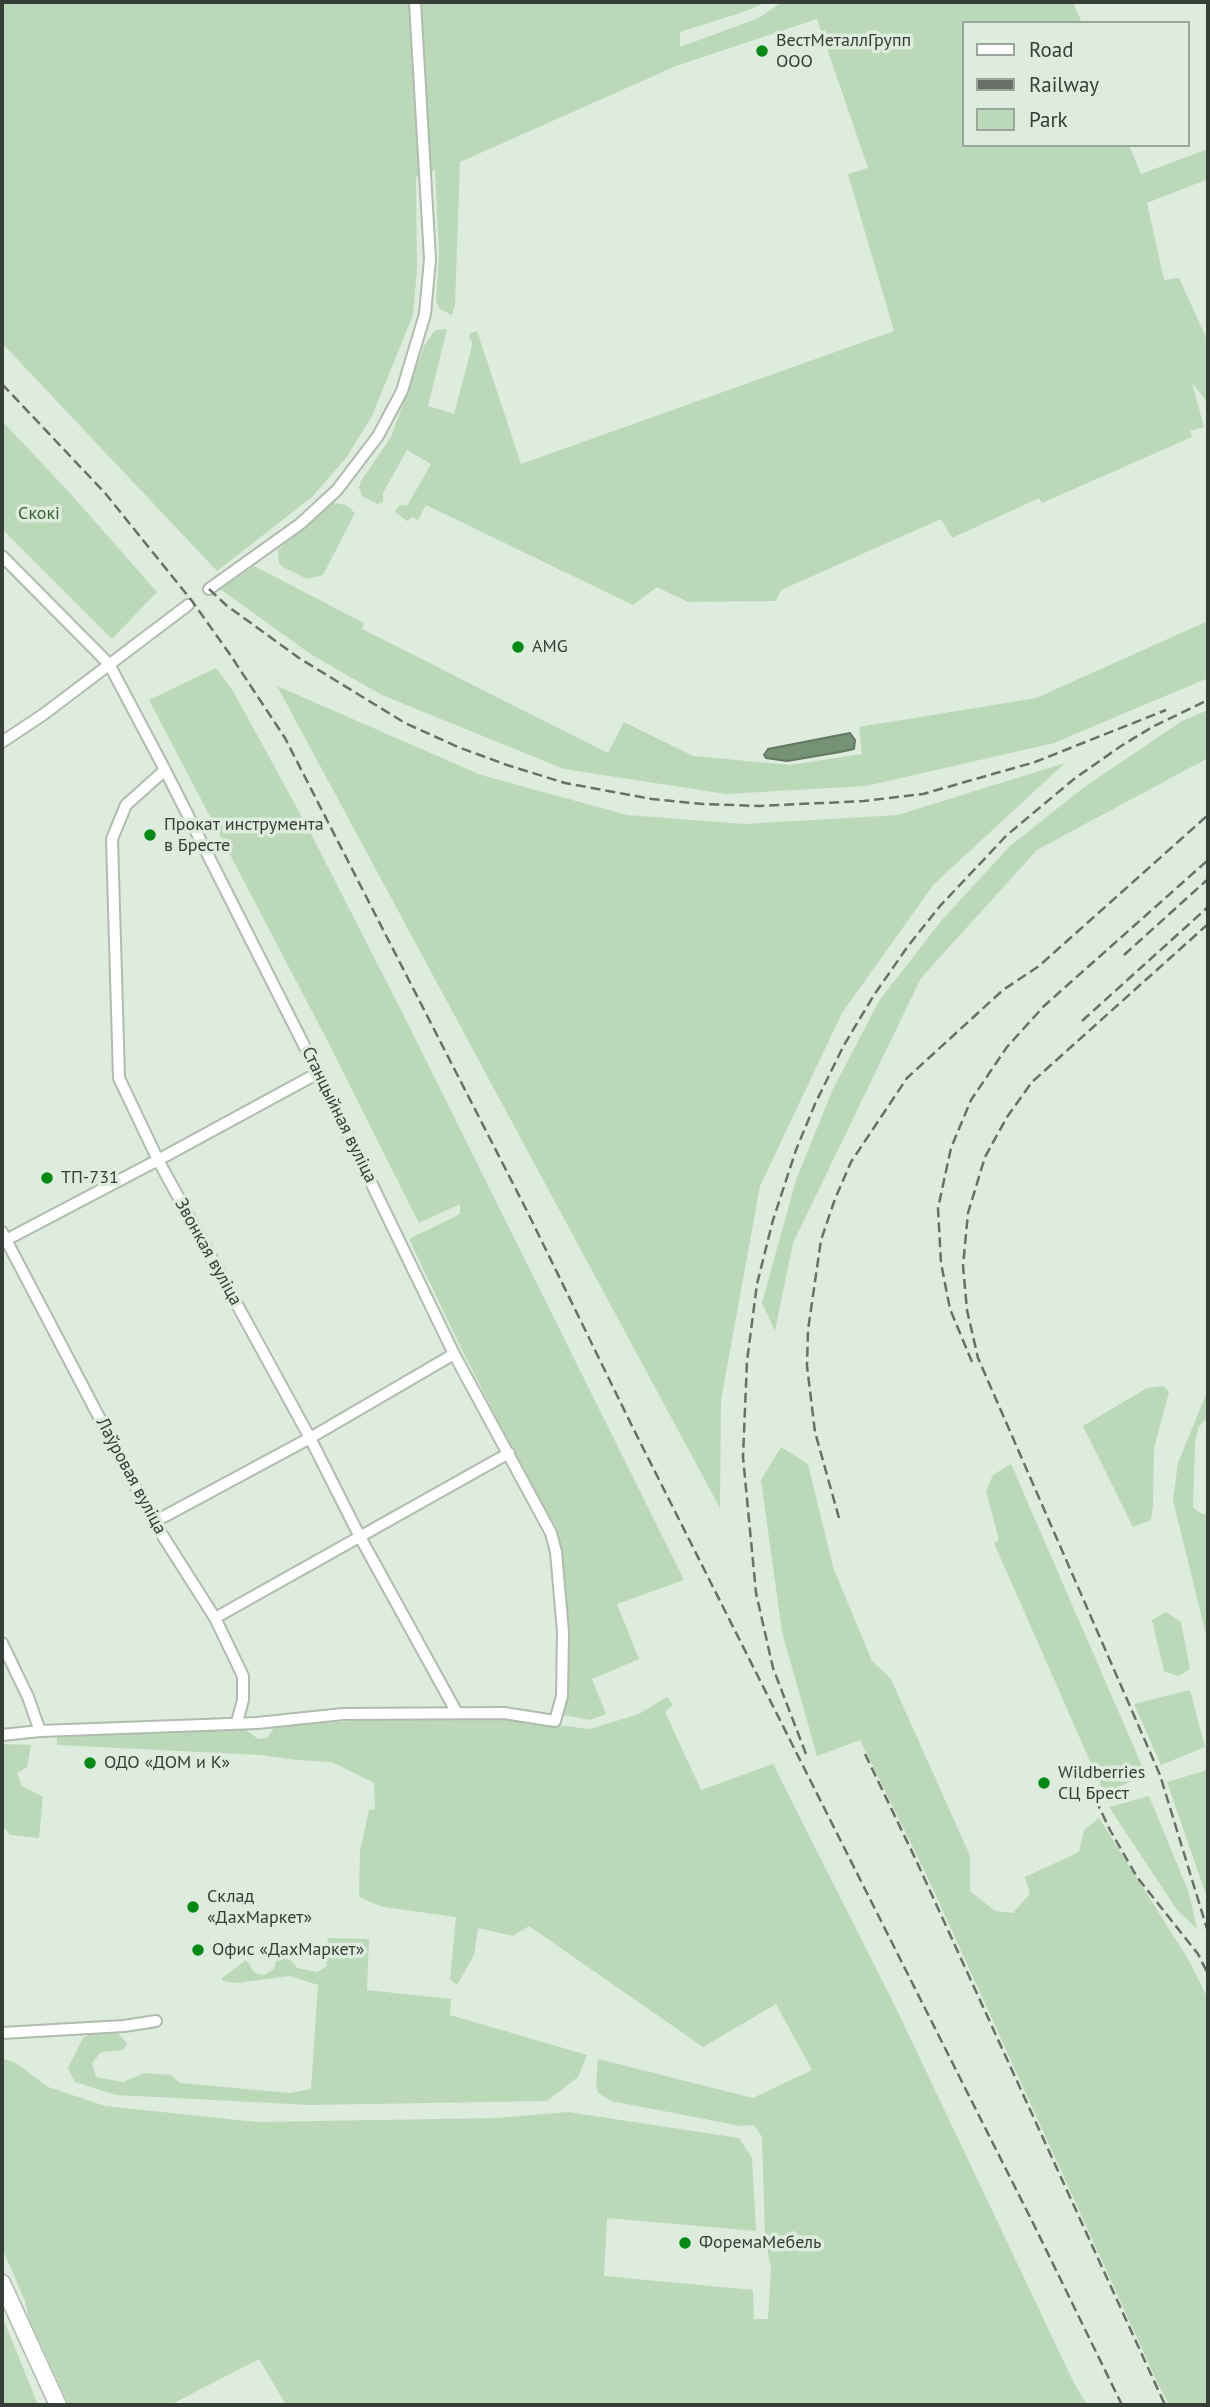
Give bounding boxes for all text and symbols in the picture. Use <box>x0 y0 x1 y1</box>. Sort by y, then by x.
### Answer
legend <box>962 21 1189 147</box>
place label: ВестМеталлГрупп ООО <box>776 30 911 72</box>
text: Road <box>1029 36 1073 63</box>
marker: ВестМеталлГрупп ООО <box>754 43 770 59</box>
text: Railway <box>1029 71 1099 98</box>
text: Park <box>1029 106 1068 133</box>
park label: Скокі <box>18 503 60 525</box>
place label: AMG <box>532 636 568 658</box>
marker: AMG <box>510 639 526 655</box>
place label: Прокат инструмента в Бресте <box>164 814 324 856</box>
marker: Прокат инструмента в Бресте <box>142 827 158 843</box>
street label: Станцыйная вуліца <box>297 1044 381 1186</box>
place label: ТП-731 <box>61 1167 119 1189</box>
marker: ТП-731 <box>39 1170 55 1186</box>
street label: Звонкая вуліца <box>170 1195 246 1309</box>
street label: Лаўровая вуліца <box>91 1414 171 1538</box>
place label: ОДО «ДОМ и К» <box>104 1752 230 1774</box>
marker: ОДО «ДОМ и К» <box>82 1755 98 1771</box>
place label: Wildberries СЦ Брест <box>1058 1762 1145 1804</box>
marker: Wildberries СЦ Брест <box>1036 1775 1052 1791</box>
place label: Склад «ДахМаркет» <box>207 1886 312 1928</box>
marker: Склад «ДахМаркет» <box>185 1899 201 1915</box>
place label: Офис «ДахМаркет» <box>212 1939 364 1961</box>
marker: Офис «ДахМаркет» <box>190 1942 206 1958</box>
place label: ФоремаМебель <box>699 2232 821 2254</box>
marker: ФоремаМебель <box>677 2235 693 2251</box>

